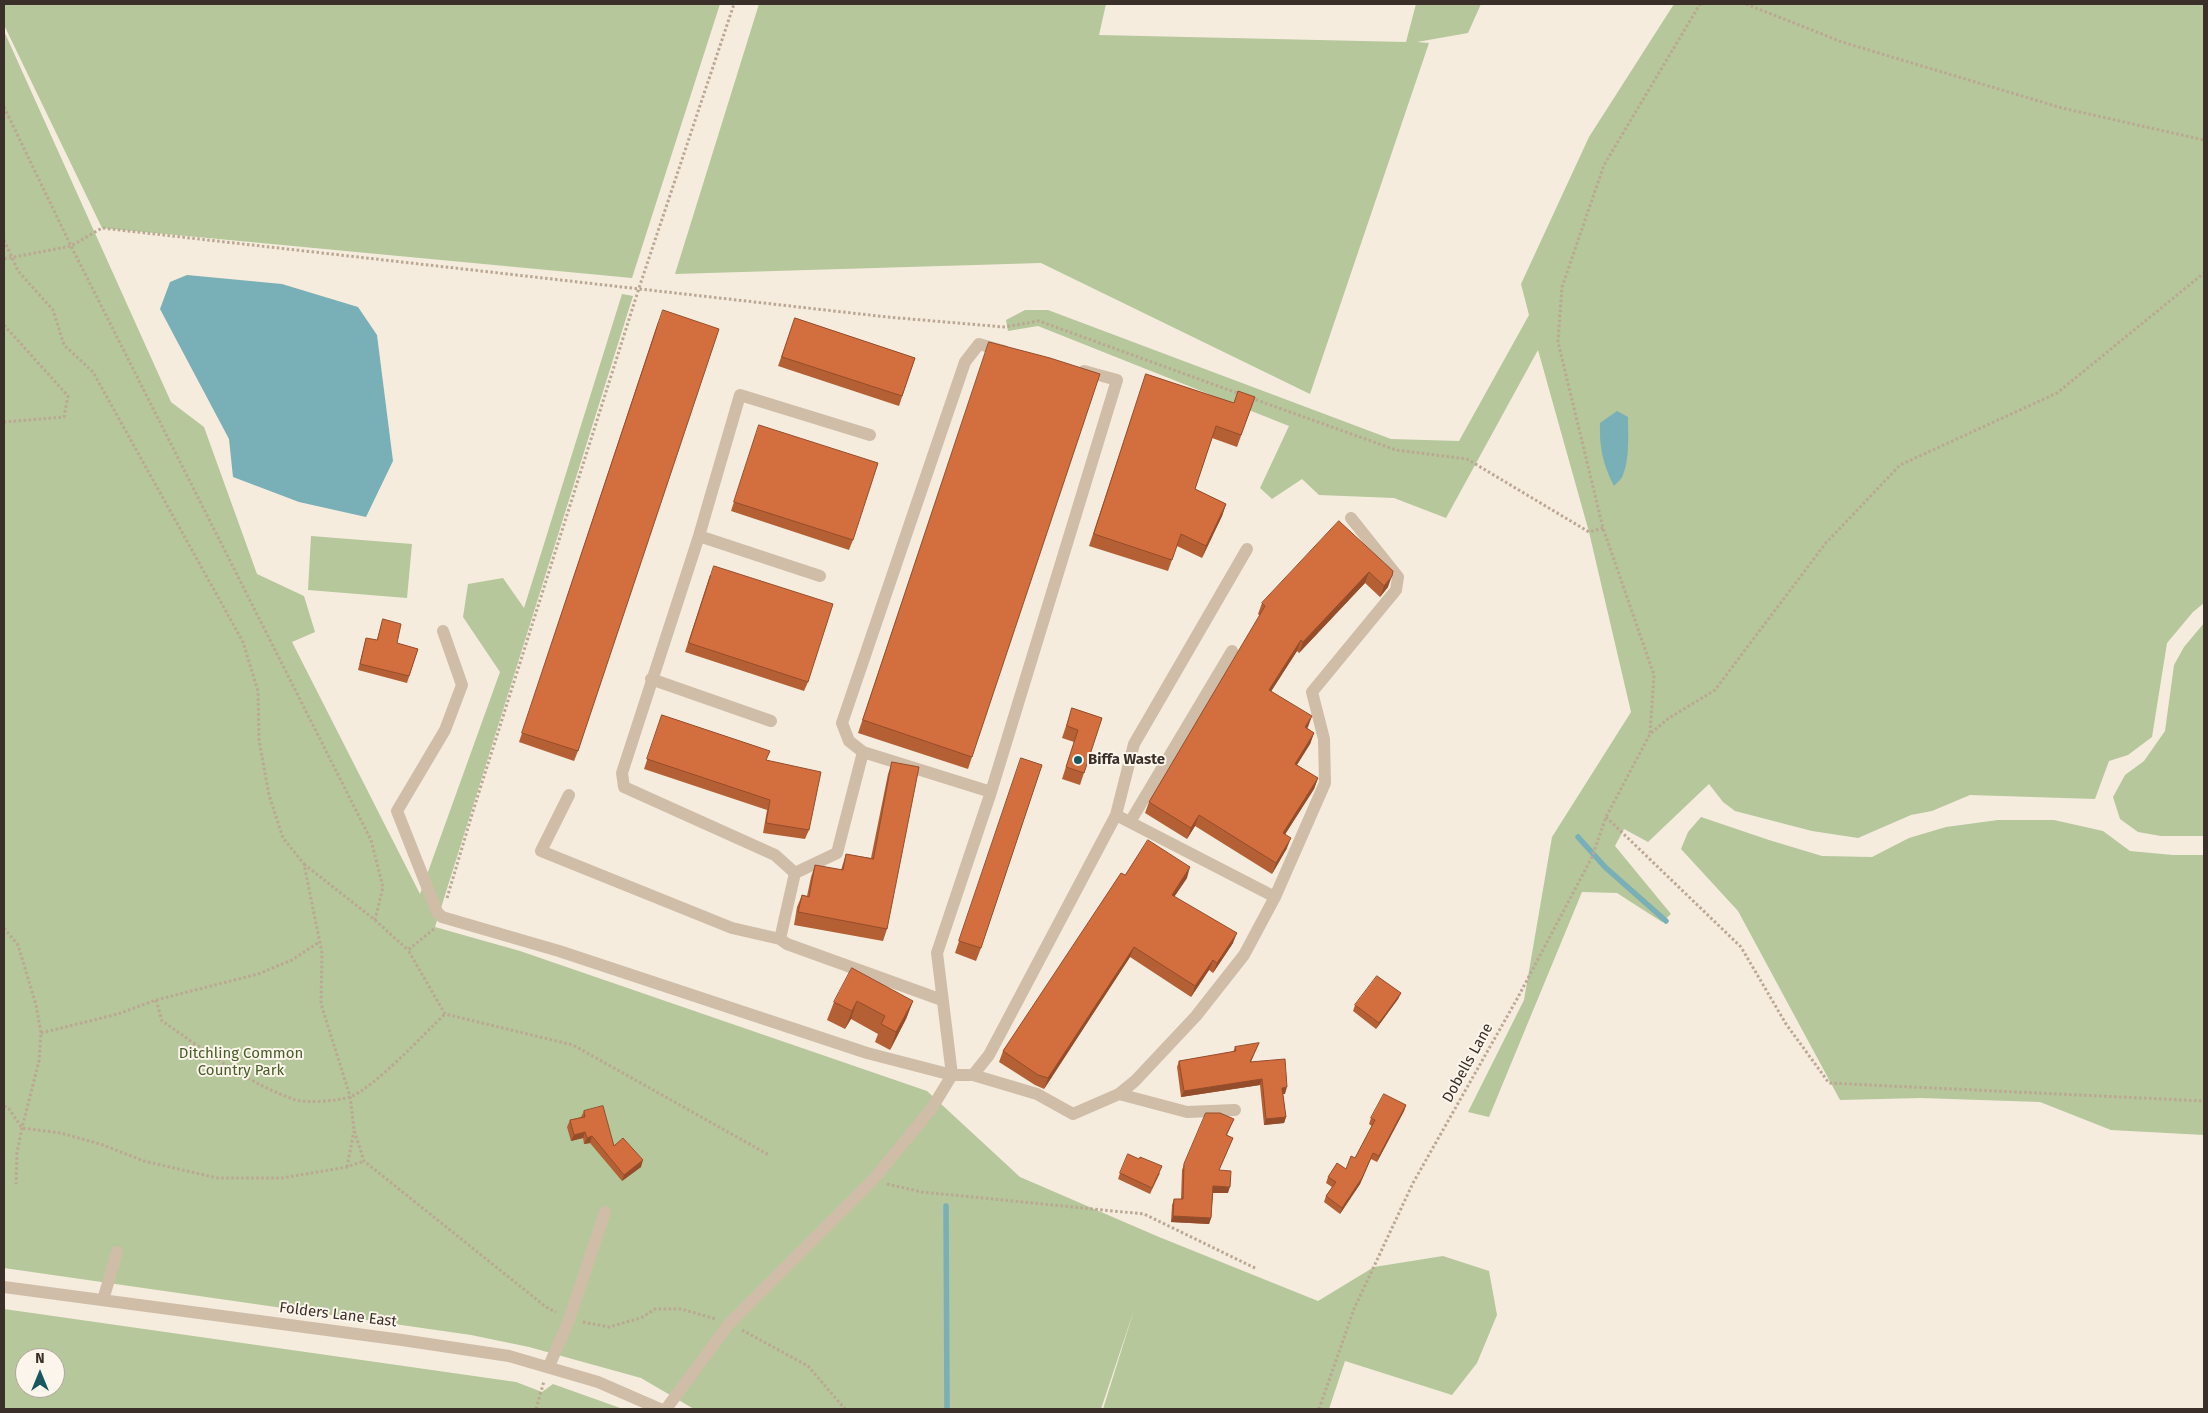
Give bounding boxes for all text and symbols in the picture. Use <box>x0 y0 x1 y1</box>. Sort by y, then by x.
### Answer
place label: Biffa Waste <box>1088 751 1165 769</box>
marker: Biffa Waste <box>1072 754 1084 766</box>
street label: Dobells Lane <box>1439 1020 1497 1106</box>
park label: Ditchling Common Country Park <box>179 1045 303 1080</box>
street label: Folders Lane East <box>278 1299 398 1331</box>
north arrow <box>15 1348 65 1398</box>
text: N <box>35 1350 45 1367</box>

